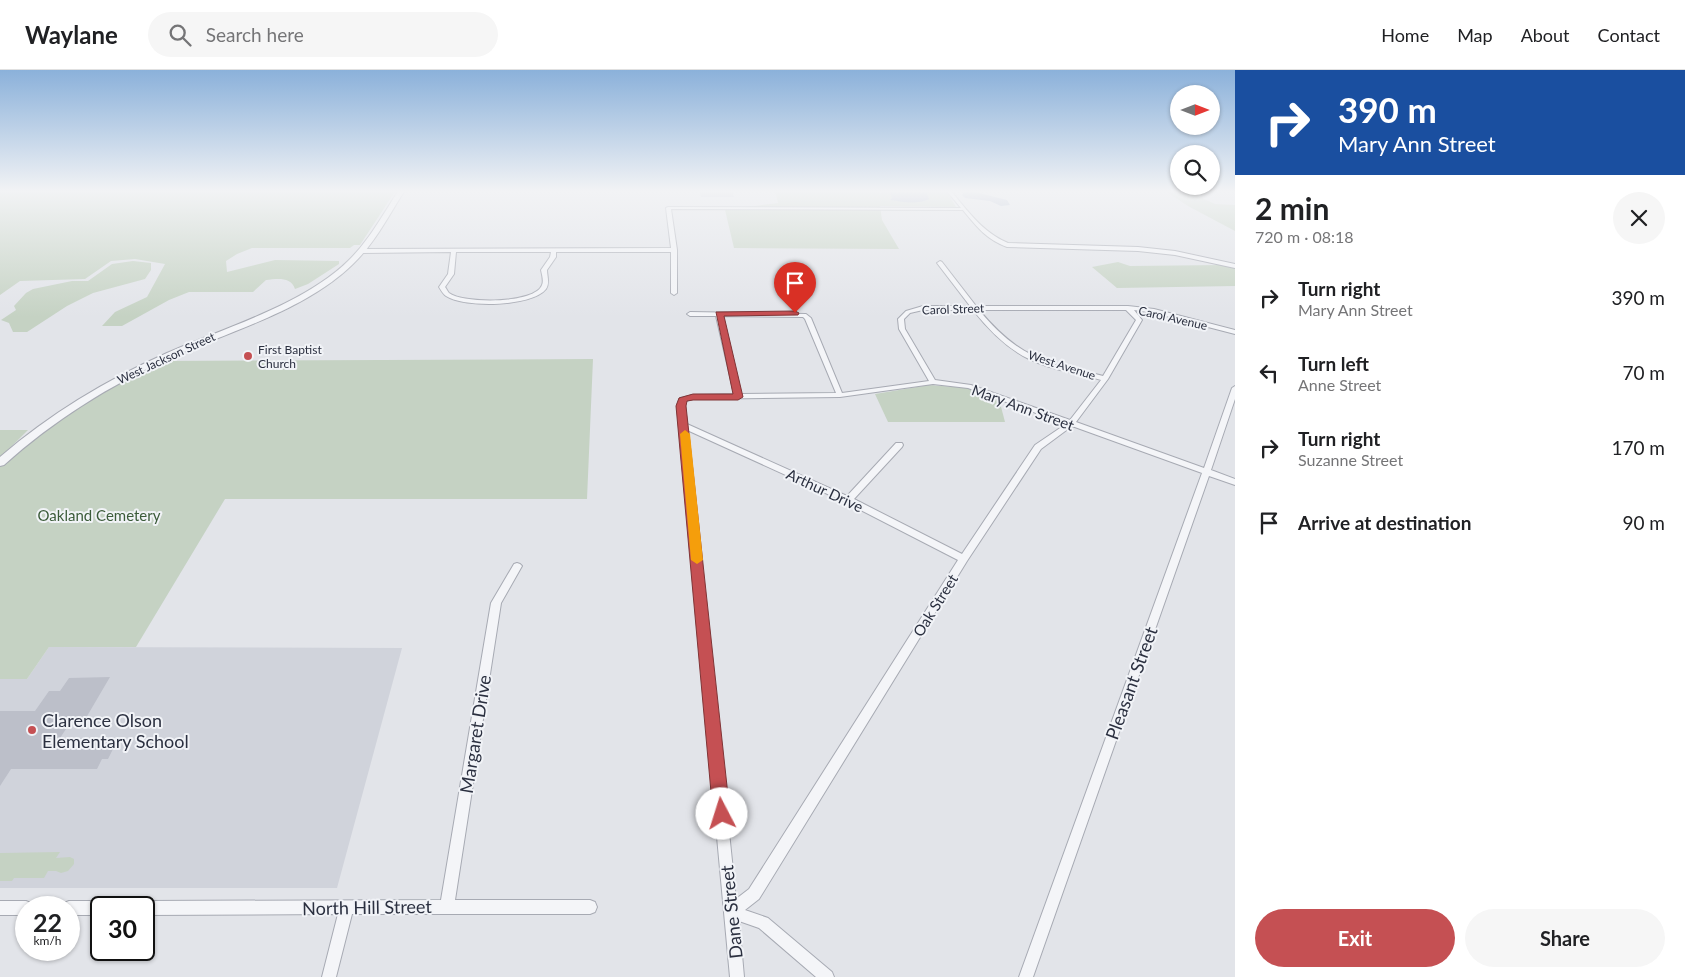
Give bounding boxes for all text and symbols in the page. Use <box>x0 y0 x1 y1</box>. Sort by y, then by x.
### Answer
search box <box>148 12 498 57</box>
text: Waylane <box>25 20 118 49</box>
icon: search <box>166 21 194 49</box>
text: Search here <box>206 23 304 46</box>
text: Home <box>1381 24 1429 46</box>
text: Map <box>1457 24 1493 46</box>
text: About <box>1521 24 1570 46</box>
text: Contact <box>1598 24 1660 46</box>
north arrow <box>1170 85 1220 135</box>
map controls <box>1170 85 1220 195</box>
text: 390 m <box>1338 88 1437 130</box>
icon: right <box>1255 90 1320 155</box>
text: Mary Ann Street <box>1338 130 1496 157</box>
button: search <box>1170 145 1220 195</box>
text: 2 min <box>1255 190 1329 226</box>
button: close <box>1613 192 1665 244</box>
text: 720 m · 08:18 <box>1255 227 1354 246</box>
pin <box>774 262 816 313</box>
icon: arrive <box>781 269 809 297</box>
text: Turn right <box>1298 277 1380 300</box>
icon: right <box>1255 284 1283 312</box>
text: 390 m <box>1611 286 1665 309</box>
street label: Carol Street <box>922 300 985 318</box>
text: Mary Ann Street <box>1298 300 1413 319</box>
street label: Carol Avenue <box>1137 303 1209 333</box>
street label: West Jackson Street <box>115 328 218 387</box>
place label: First Baptist Church <box>258 342 322 371</box>
street label: West Avenue <box>1026 347 1098 383</box>
marker: First Baptist Church <box>242 350 254 362</box>
text: Turn left <box>1298 352 1369 375</box>
icon: left <box>1255 359 1283 387</box>
text: 70 m <box>1622 361 1665 384</box>
text: Anne Street <box>1298 375 1381 394</box>
street label: Mary Ann Street <box>969 380 1077 434</box>
text: Turn right <box>1298 427 1380 450</box>
icon: right <box>1255 434 1283 462</box>
text: 170 m <box>1611 436 1665 459</box>
text: Suzanne Street <box>1298 450 1403 469</box>
street label: Arthur Drive <box>784 464 866 516</box>
park label: Oakland Cemetery <box>38 506 161 524</box>
icon: arrive <box>1255 509 1283 537</box>
text: Arrive at destination <box>1298 511 1471 534</box>
text: 90 m <box>1622 511 1665 534</box>
street label: Oak Street <box>909 570 962 640</box>
street label: Pleasant Street <box>1100 623 1162 742</box>
street label: Margaret Drive <box>455 673 495 795</box>
place label: Clarence Olson Elementary School <box>42 709 189 752</box>
marker: Clarence Olson Elementary School <box>26 724 38 736</box>
position arrow <box>695 787 747 839</box>
street label: Dane Street <box>715 864 747 960</box>
street label: North Hill Street <box>302 895 433 919</box>
speed limit sign: 30 <box>90 896 155 961</box>
text: 22 <box>33 907 62 937</box>
button: Exit <box>1255 909 1455 967</box>
button: Share <box>1465 909 1665 967</box>
text: km/h <box>33 933 62 948</box>

